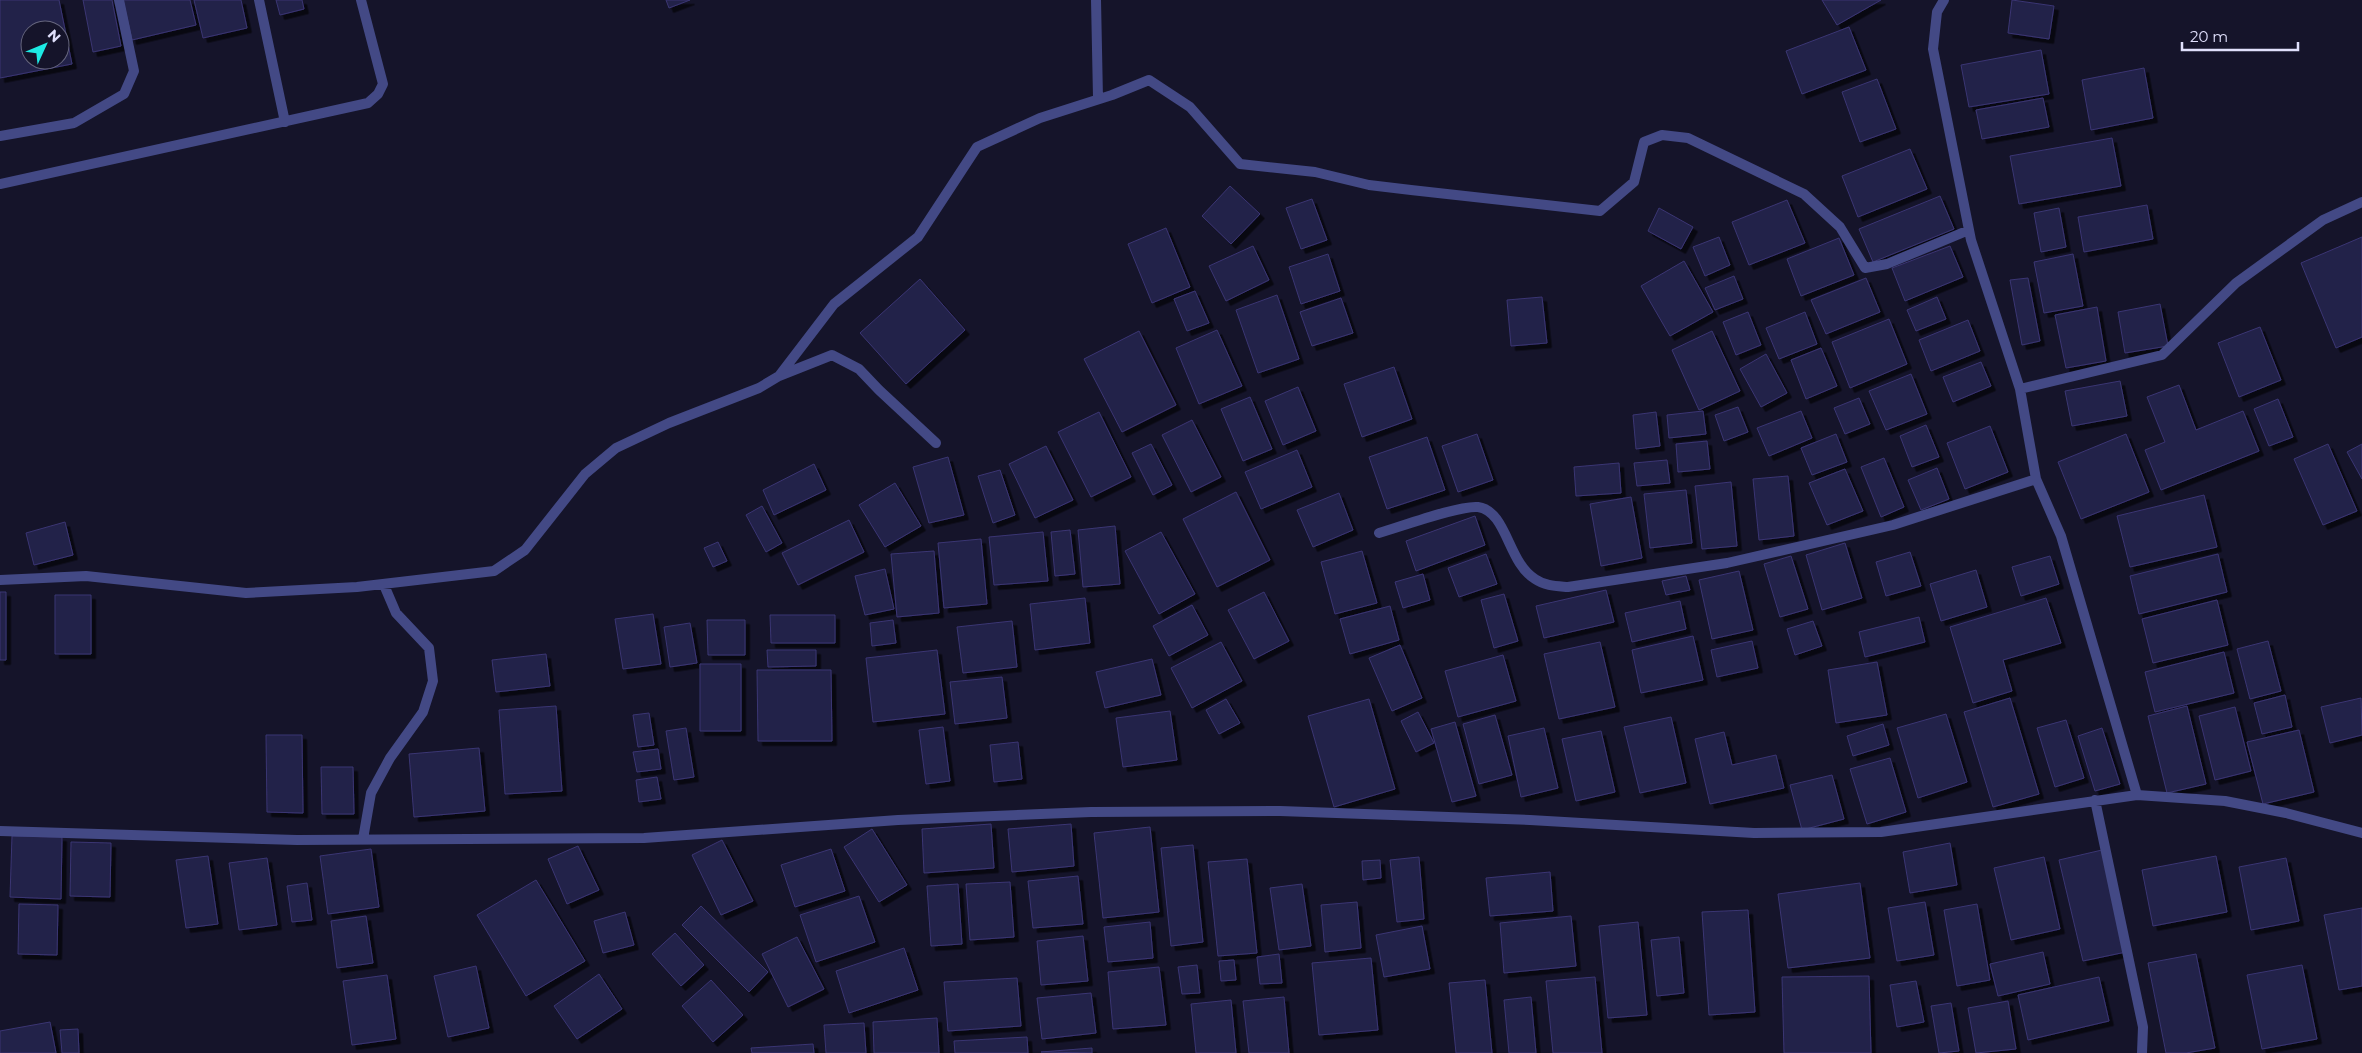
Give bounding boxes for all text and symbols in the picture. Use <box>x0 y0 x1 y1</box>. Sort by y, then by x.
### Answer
north arrow <box>20 20 70 70</box>
scale bar <box>2182 20 2298 52</box>
text: N <box>44 26 65 46</box>
text: 20 m <box>2190 27 2228 46</box>

